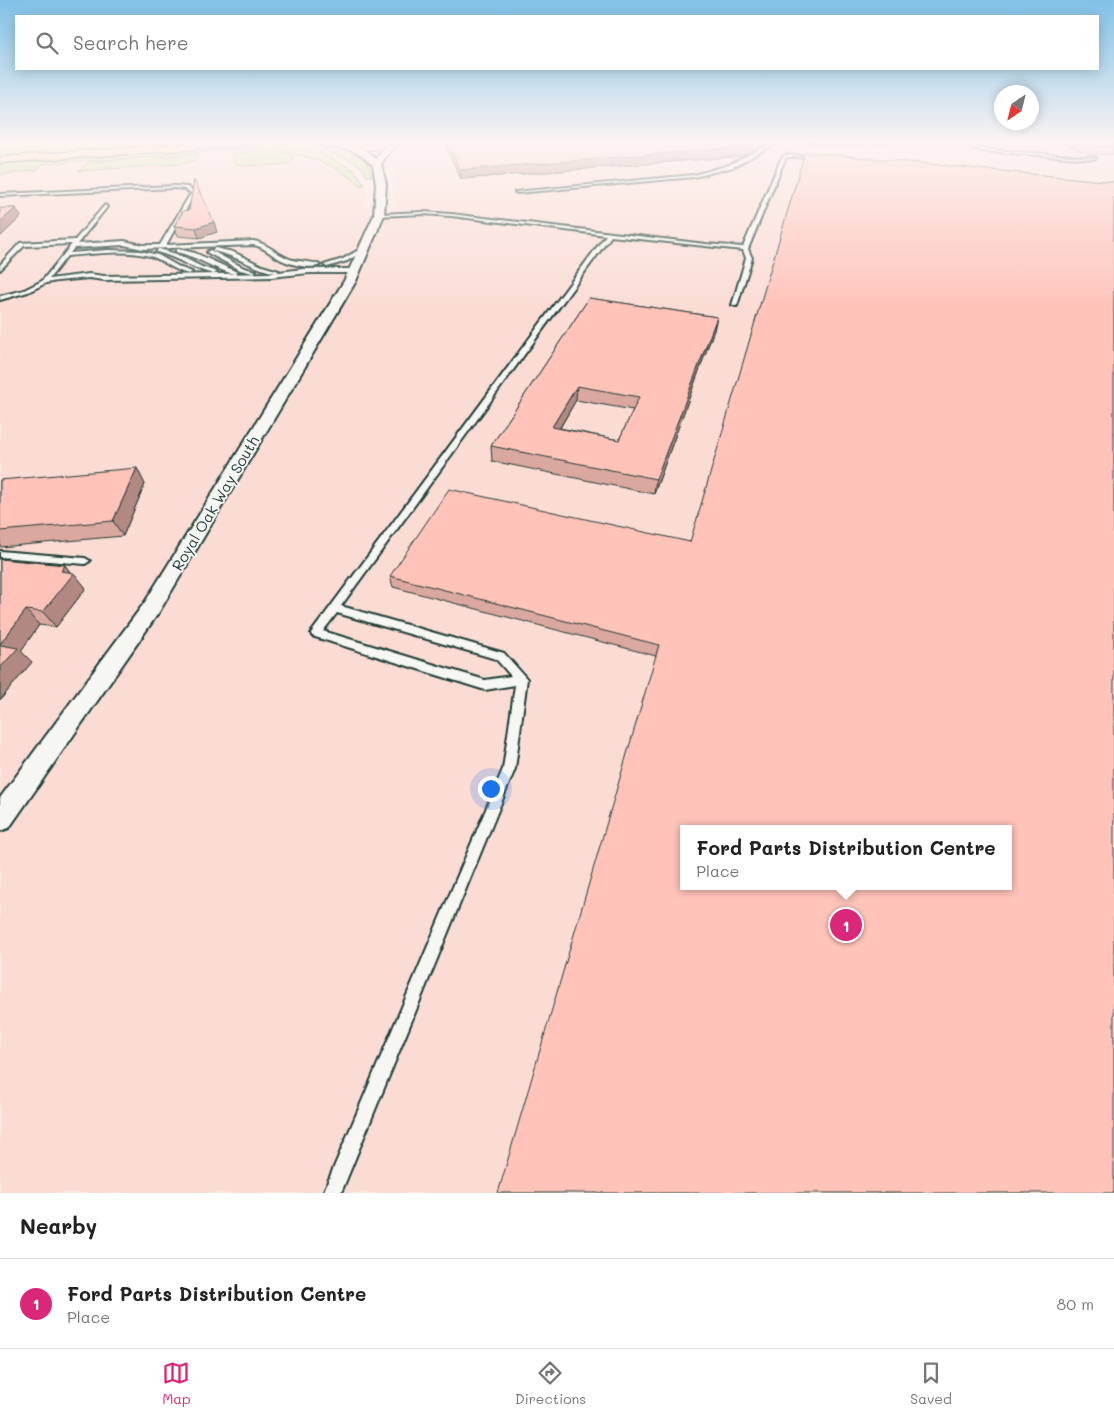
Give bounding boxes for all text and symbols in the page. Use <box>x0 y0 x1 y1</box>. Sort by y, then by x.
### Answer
search box <box>15 15 1099 70</box>
icon: search <box>33 29 61 57</box>
text: Search here <box>73 30 189 55</box>
north arrow <box>994 85 1039 130</box>
street label: Royal Oak Way South <box>167 432 263 574</box>
your location <box>478 776 504 802</box>
popup <box>680 825 1012 890</box>
text: Ford Parts Distribution Centre <box>696 835 996 860</box>
text: Place <box>696 860 739 881</box>
pin: 1 <box>830 906 862 944</box>
text: Nearby <box>20 1212 97 1239</box>
text: Ford Parts Distribution Centre <box>67 1281 366 1306</box>
text: 1 <box>32 1293 40 1314</box>
text: 80 m <box>1057 1293 1094 1314</box>
text: Place <box>67 1306 110 1327</box>
tab: Map <box>162 1359 191 1408</box>
tab: Directions <box>515 1359 586 1408</box>
tab: Saved <box>910 1359 952 1408</box>

